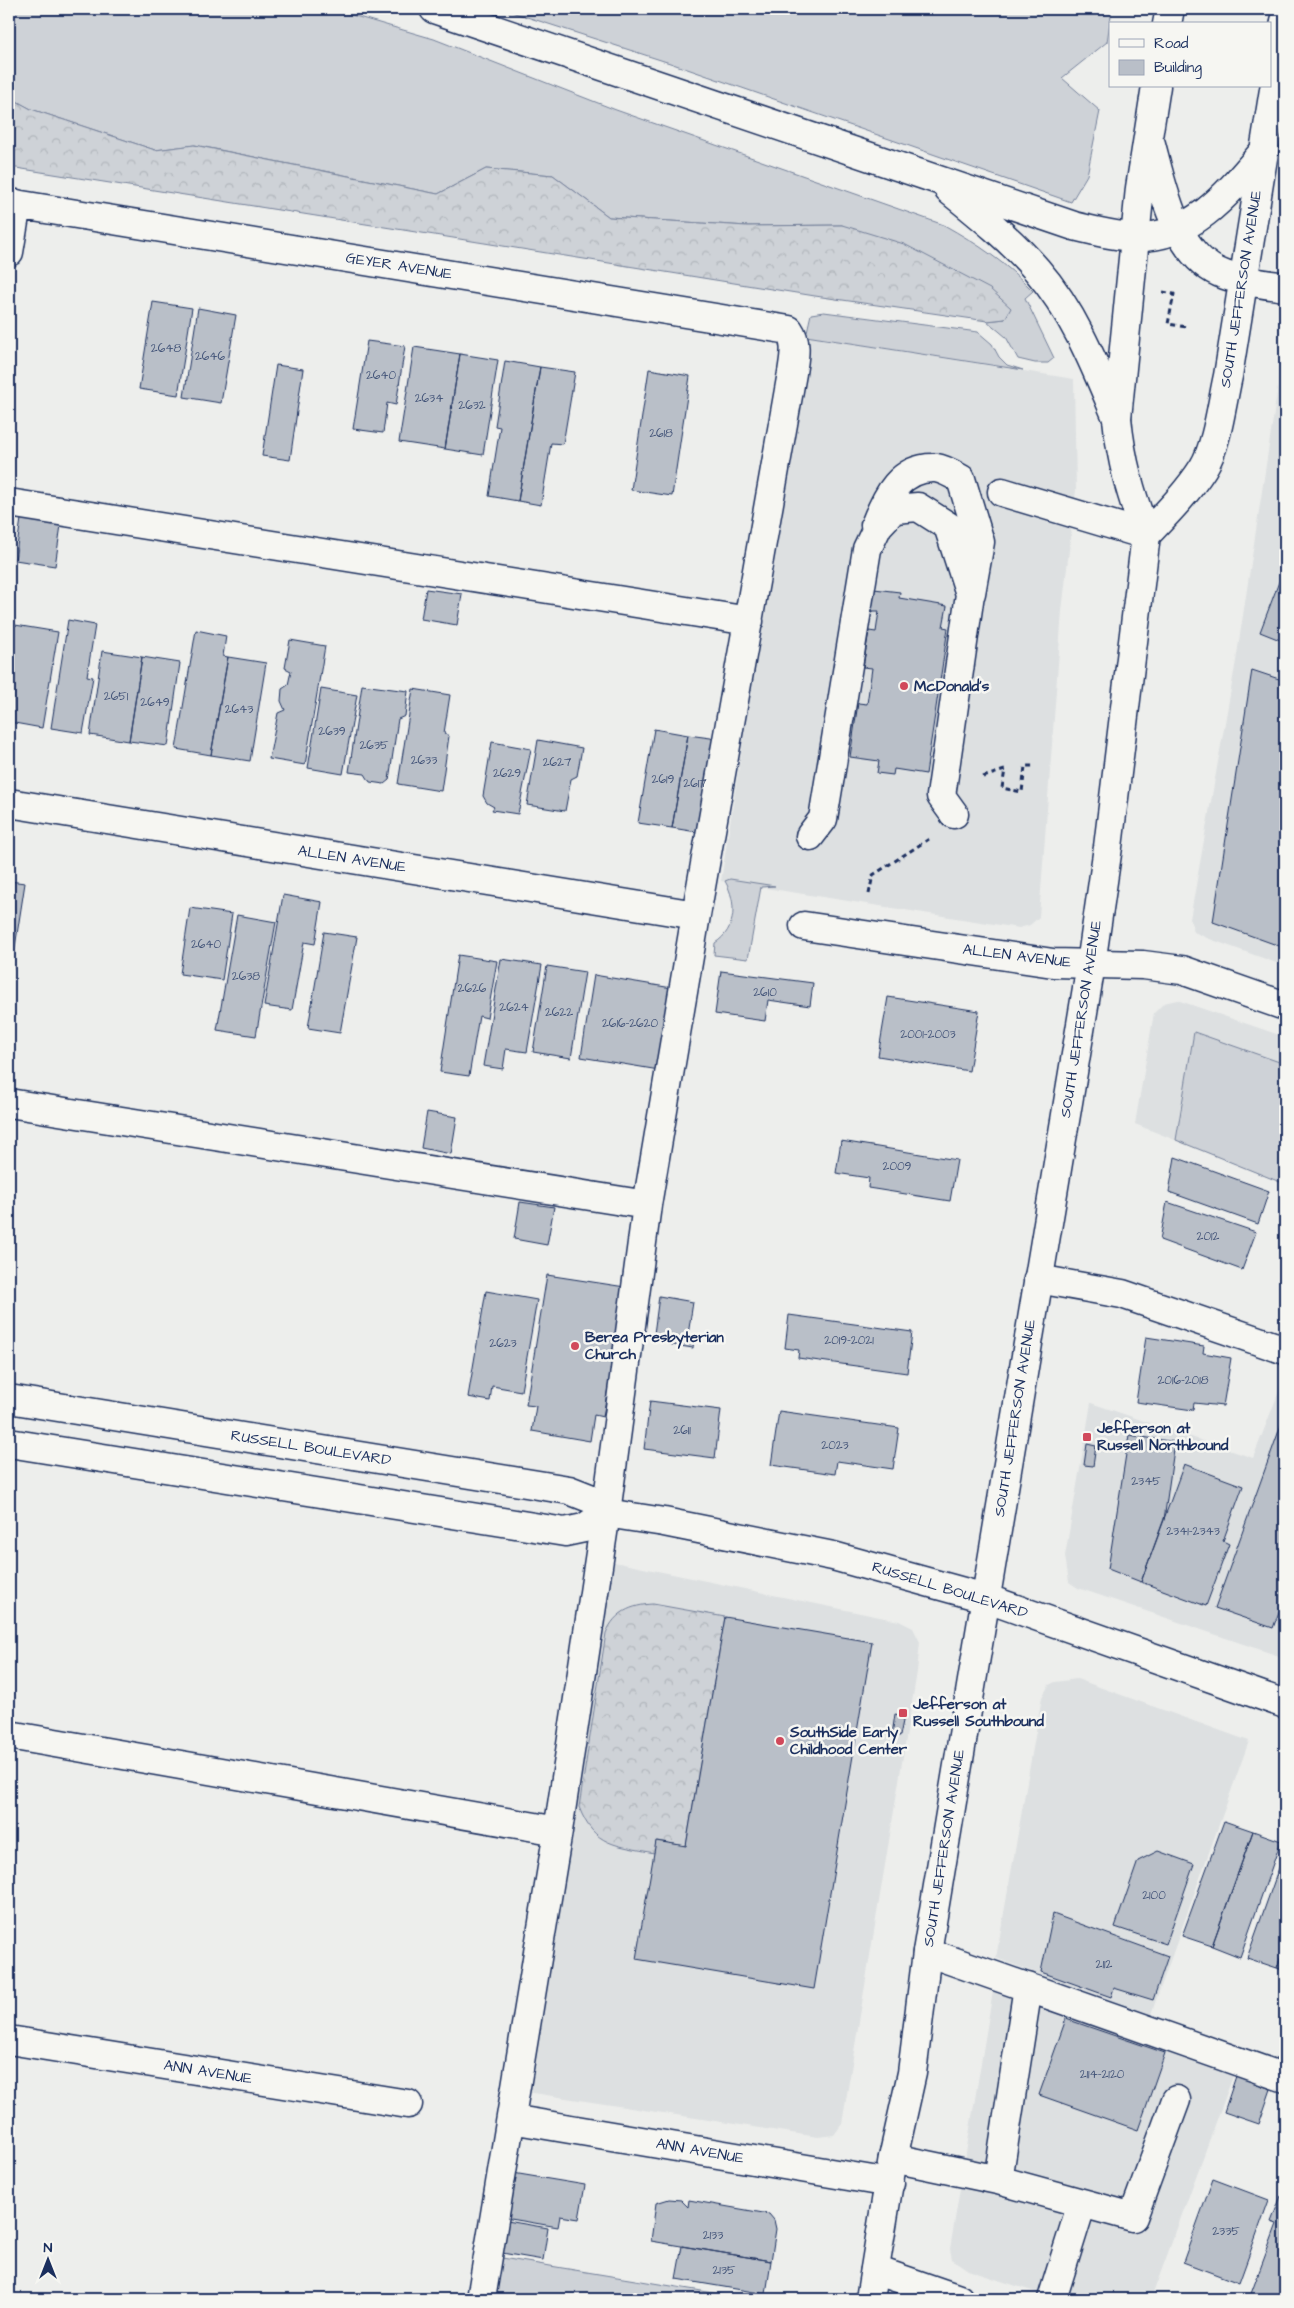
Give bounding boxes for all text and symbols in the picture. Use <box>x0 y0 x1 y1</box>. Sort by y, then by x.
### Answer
legend <box>1109 22 1272 88</box>
text: Road <box>1154 33 1189 54</box>
text: Building <box>1154 57 1202 79</box>
street label: SOUTH JEFFERSON AVENUE <box>1215 189 1267 389</box>
street label: GEYER AVENUE <box>344 247 454 285</box>
house number: 2648 <box>151 340 181 357</box>
house number: 2646 <box>195 348 226 365</box>
house number: 2640 <box>366 367 396 384</box>
house number: 2634 <box>415 390 443 407</box>
house number: 2632 <box>458 397 486 414</box>
house number: 2618 <box>649 425 673 442</box>
place label: McDonald's <box>914 676 990 697</box>
marker: McDonald's <box>898 680 910 692</box>
house number: 2651 <box>104 688 129 705</box>
house number: 2649 <box>140 694 170 711</box>
house number: 2643 <box>225 701 253 718</box>
house number: 2639 <box>318 723 346 740</box>
house number: 2635 <box>360 737 389 754</box>
house number: 2633 <box>411 752 437 769</box>
house number: 2627 <box>543 754 572 771</box>
house number: 2629 <box>493 765 521 782</box>
house number: 2619 <box>652 771 675 788</box>
house number: 2617 <box>683 775 707 792</box>
street label: ALLEN AVENUE <box>296 840 408 878</box>
street label: SOUTH JEFFERSON AVENUE <box>1055 919 1107 1119</box>
house number: 2640 <box>191 936 221 953</box>
street label: ALLEN AVENUE <box>961 939 1073 973</box>
house number: 2638 <box>232 968 260 985</box>
house number: 2626 <box>458 980 487 997</box>
house number: 2610 <box>753 984 777 1001</box>
house number: 2624 <box>499 999 529 1016</box>
house number: 2622 <box>545 1004 573 1021</box>
house number: 2616-2620 <box>602 1015 658 1032</box>
house number: 2001-2003 <box>900 1026 956 1043</box>
house number: 2009 <box>883 1158 912 1175</box>
house number: 2012 <box>1197 1228 1220 1245</box>
street label: SOUTH JEFFERSON AVENUE <box>989 1318 1041 1518</box>
place label: Berea Presbyterian Church <box>585 1327 724 1365</box>
house number: 2019-2021 <box>824 1332 874 1349</box>
house number: 2623 <box>489 1335 517 1352</box>
marker: Berea Presbyterian Church <box>569 1340 581 1352</box>
house number: 2016-2018 <box>1158 1372 1209 1389</box>
place label: Jefferson at Russell Northbound <box>1096 1418 1229 1456</box>
house number: 2611 <box>673 1422 691 1439</box>
street label: RUSSELL BOULEVARD <box>229 1425 393 1471</box>
marker: Jefferson at Russell Northbound <box>1081 1431 1093 1443</box>
house number: 2023 <box>821 1437 849 1454</box>
house number: 2345 <box>1131 1473 1161 1490</box>
house number: 2341-2343 <box>1166 1523 1220 1540</box>
street label: RUSSELL BOULEVARD <box>870 1556 1031 1624</box>
place label: Jefferson at Russell Southbound <box>912 1694 1044 1732</box>
marker: Jefferson at Russell Southbound <box>897 1707 909 1719</box>
place label: SouthSide Early Childhood Center <box>789 1722 908 1760</box>
marker: SouthSide Early Childhood Center <box>774 1735 786 1747</box>
street label: SOUTH JEFFERSON AVENUE <box>918 1748 970 1948</box>
house number: 2100 <box>1142 1887 1166 1904</box>
house number: 2112 <box>1096 1956 1113 1973</box>
street label: ANN AVENUE <box>162 2055 254 2089</box>
house number: 2114-2120 <box>1080 2066 1125 2083</box>
street label: ANN AVENUE <box>654 2133 746 2169</box>
house number: 2335 <box>1212 2223 1240 2240</box>
house number: 2133 <box>703 2227 723 2244</box>
north arrow <box>22 2236 72 2286</box>
text: N <box>44 2238 53 2258</box>
house number: 2135 <box>712 2262 736 2279</box>

